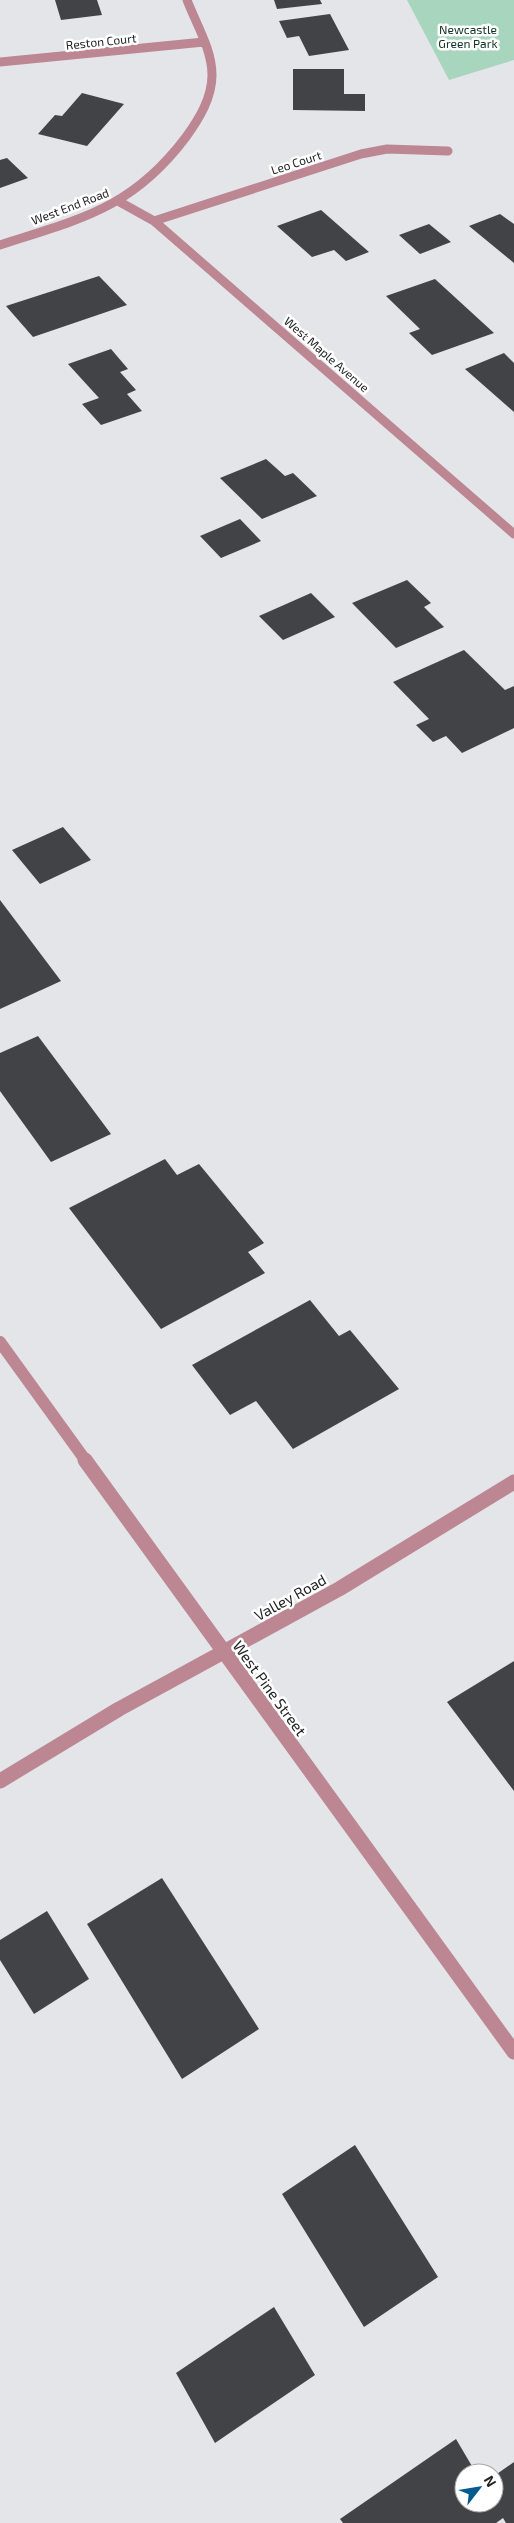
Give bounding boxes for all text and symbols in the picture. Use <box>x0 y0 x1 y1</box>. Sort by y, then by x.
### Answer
park label: Newcastle Green Park <box>438 22 498 50</box>
street label: Reston Court <box>65 30 137 52</box>
street label: Leo Court <box>269 147 323 177</box>
street label: West End Road <box>29 185 111 227</box>
street label: West Maple Avenue <box>282 313 372 395</box>
street label: Valley Road <box>251 1570 329 1624</box>
street label: West Pine Street <box>229 1637 311 1739</box>
north arrow <box>454 2463 504 2513</box>
text: N <box>481 2472 500 2490</box>

